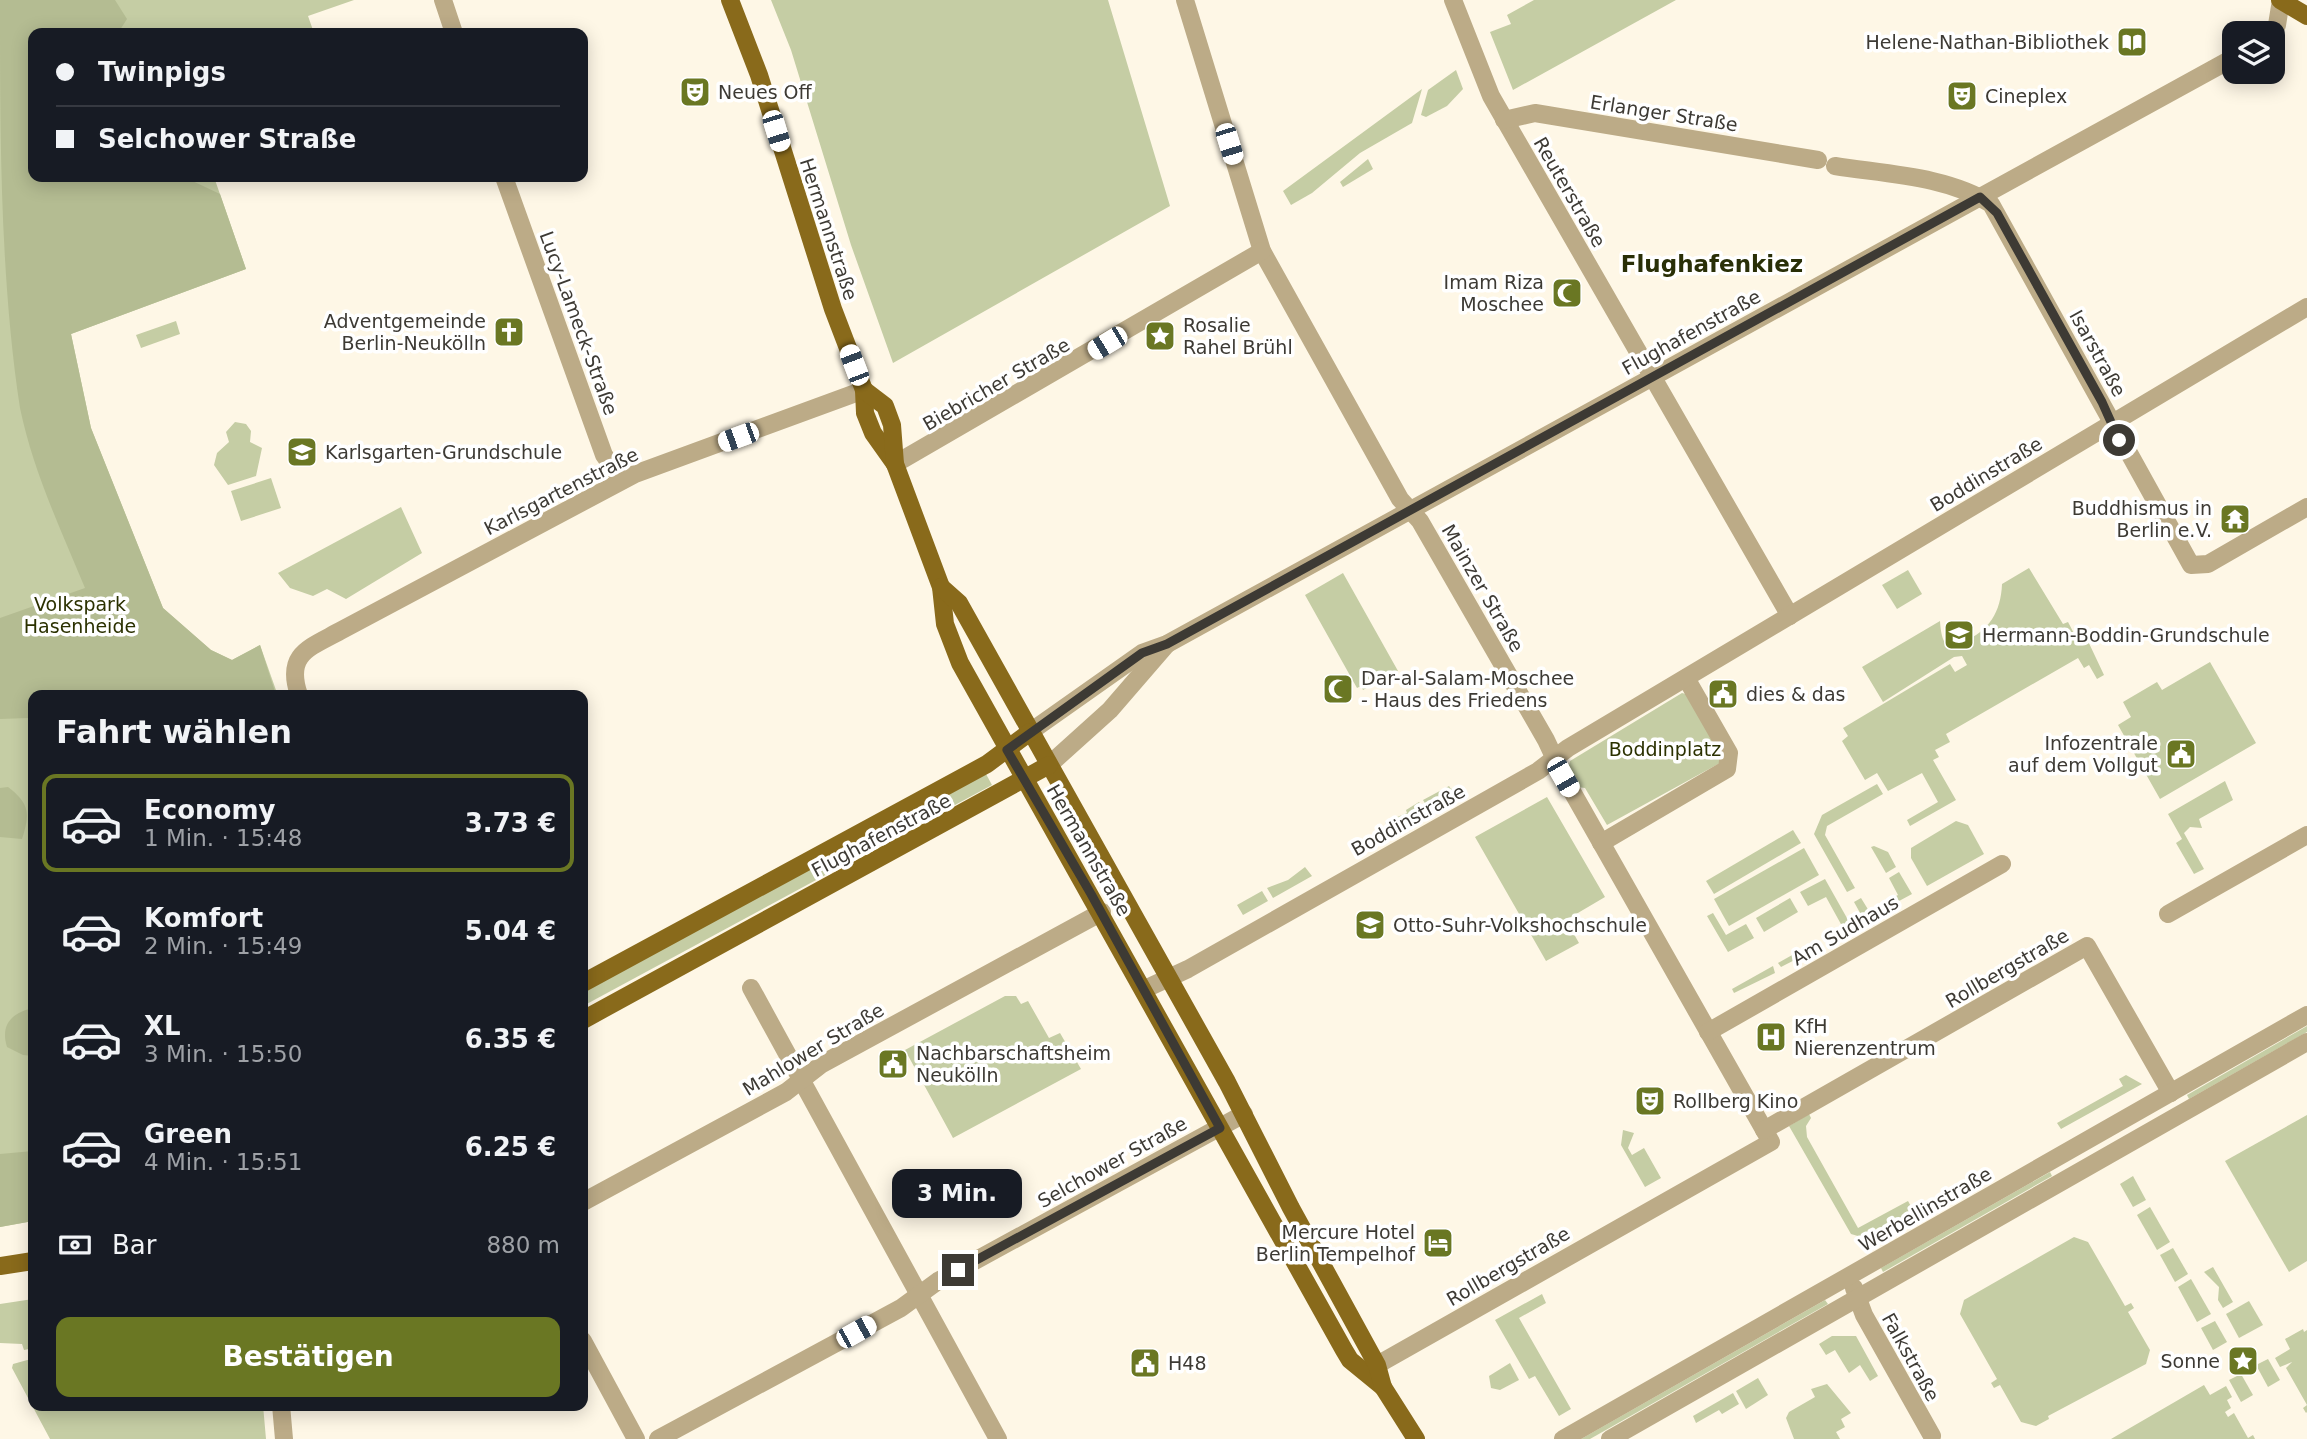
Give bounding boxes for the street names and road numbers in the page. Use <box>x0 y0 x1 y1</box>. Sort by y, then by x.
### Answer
street label: Erlanger Straße <box>1589 90 1739 136</box>
street label: Reuterstraße <box>1530 133 1610 251</box>
street label: Hermannstraße <box>796 155 862 303</box>
street label: Lucy-Lameck-Straße <box>536 228 622 418</box>
street label: Flughafenstraße <box>1618 285 1764 379</box>
street label: Isarstraße <box>2065 306 2131 400</box>
street label: Biebricher Straße <box>919 333 1073 435</box>
street label: Boddinstraße <box>1926 432 2046 516</box>
street label: Karlsgartenstraße <box>480 443 642 539</box>
street label: Mainzer Straße <box>1438 520 1528 656</box>
street label: Hermannstraße <box>1042 780 1136 920</box>
street label: Boddinstraße <box>1347 780 1469 860</box>
street label: Flughafenstraße <box>807 789 955 881</box>
street label: Am Sudhaus <box>1788 891 1902 969</box>
street label: Rollbergstraße <box>1942 924 2072 1012</box>
street label: Mahlower Straße <box>738 998 888 1100</box>
street label: Selchower Straße <box>1034 1112 1190 1212</box>
street label: Werbellinstraße <box>1855 1162 1995 1256</box>
street label: Rollbergstraße <box>1443 1222 1573 1310</box>
street label: Falkstraße <box>1878 1309 1944 1405</box>

